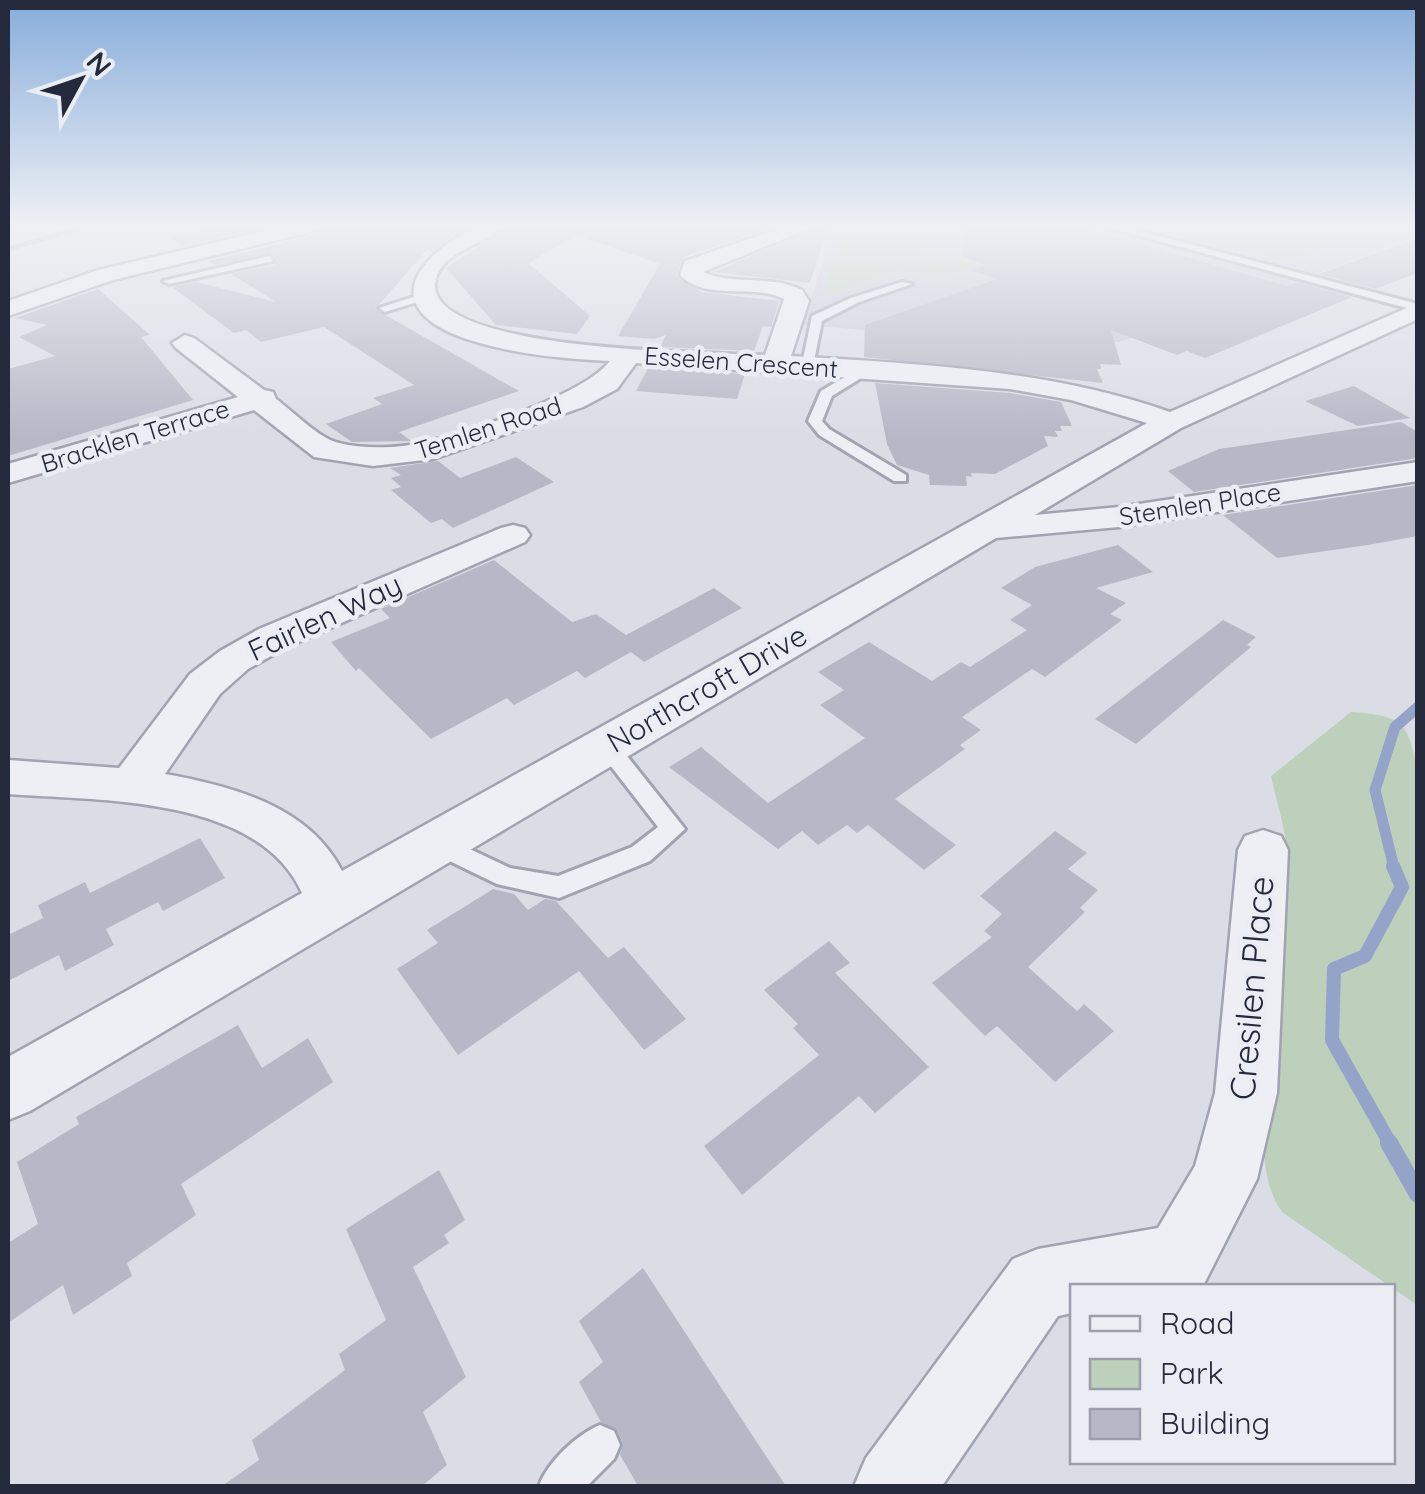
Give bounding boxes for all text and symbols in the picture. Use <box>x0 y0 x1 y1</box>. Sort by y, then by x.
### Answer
north arrow <box>30 30 130 130</box>
text: N <box>80 44 120 83</box>
street label: Esselen Crescent <box>643 339 839 384</box>
street label: Temlen Road <box>411 389 565 466</box>
street label: Bracklen Terrace <box>37 392 233 479</box>
street label: Stemlen Place <box>1117 475 1283 532</box>
street label: Fairlen Way <box>242 565 408 669</box>
street label: Northcroft Drive <box>600 615 813 761</box>
street label: Cresilen Place <box>1219 874 1283 1102</box>
legend <box>1070 1284 1395 1464</box>
text: Road <box>1160 1304 1234 1342</box>
text: Park <box>1160 1354 1224 1392</box>
text: Building <box>1160 1404 1270 1442</box>

